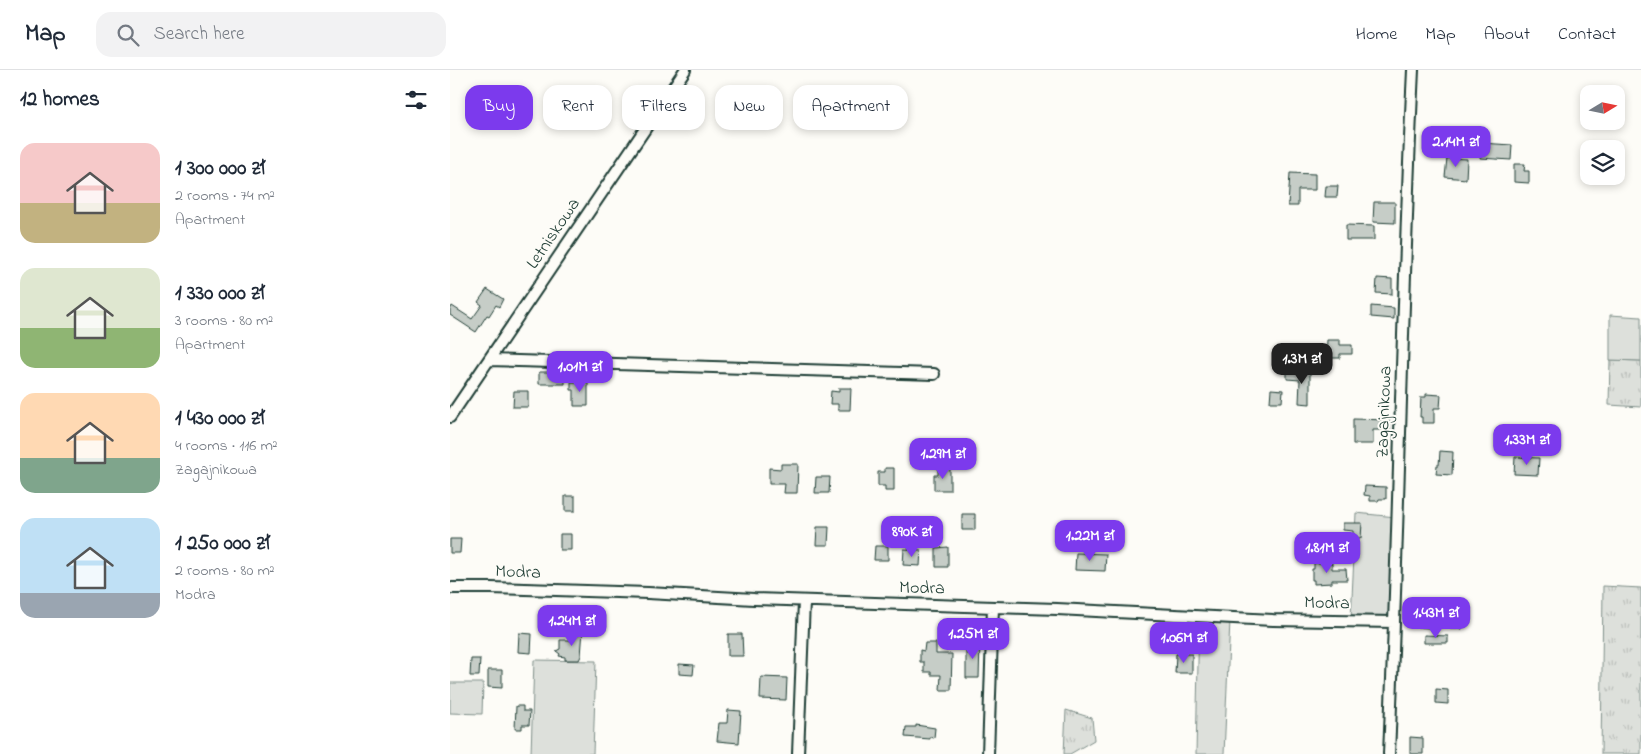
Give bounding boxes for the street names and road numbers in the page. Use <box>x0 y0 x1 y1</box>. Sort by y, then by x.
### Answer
street label: Letniskowa <box>521 193 587 275</box>
street label: Zagajnikowa <box>1370 365 1401 459</box>
street label: Modra <box>495 559 541 587</box>
street label: Modra <box>899 576 945 602</box>
street label: Modra <box>1304 591 1350 617</box>

